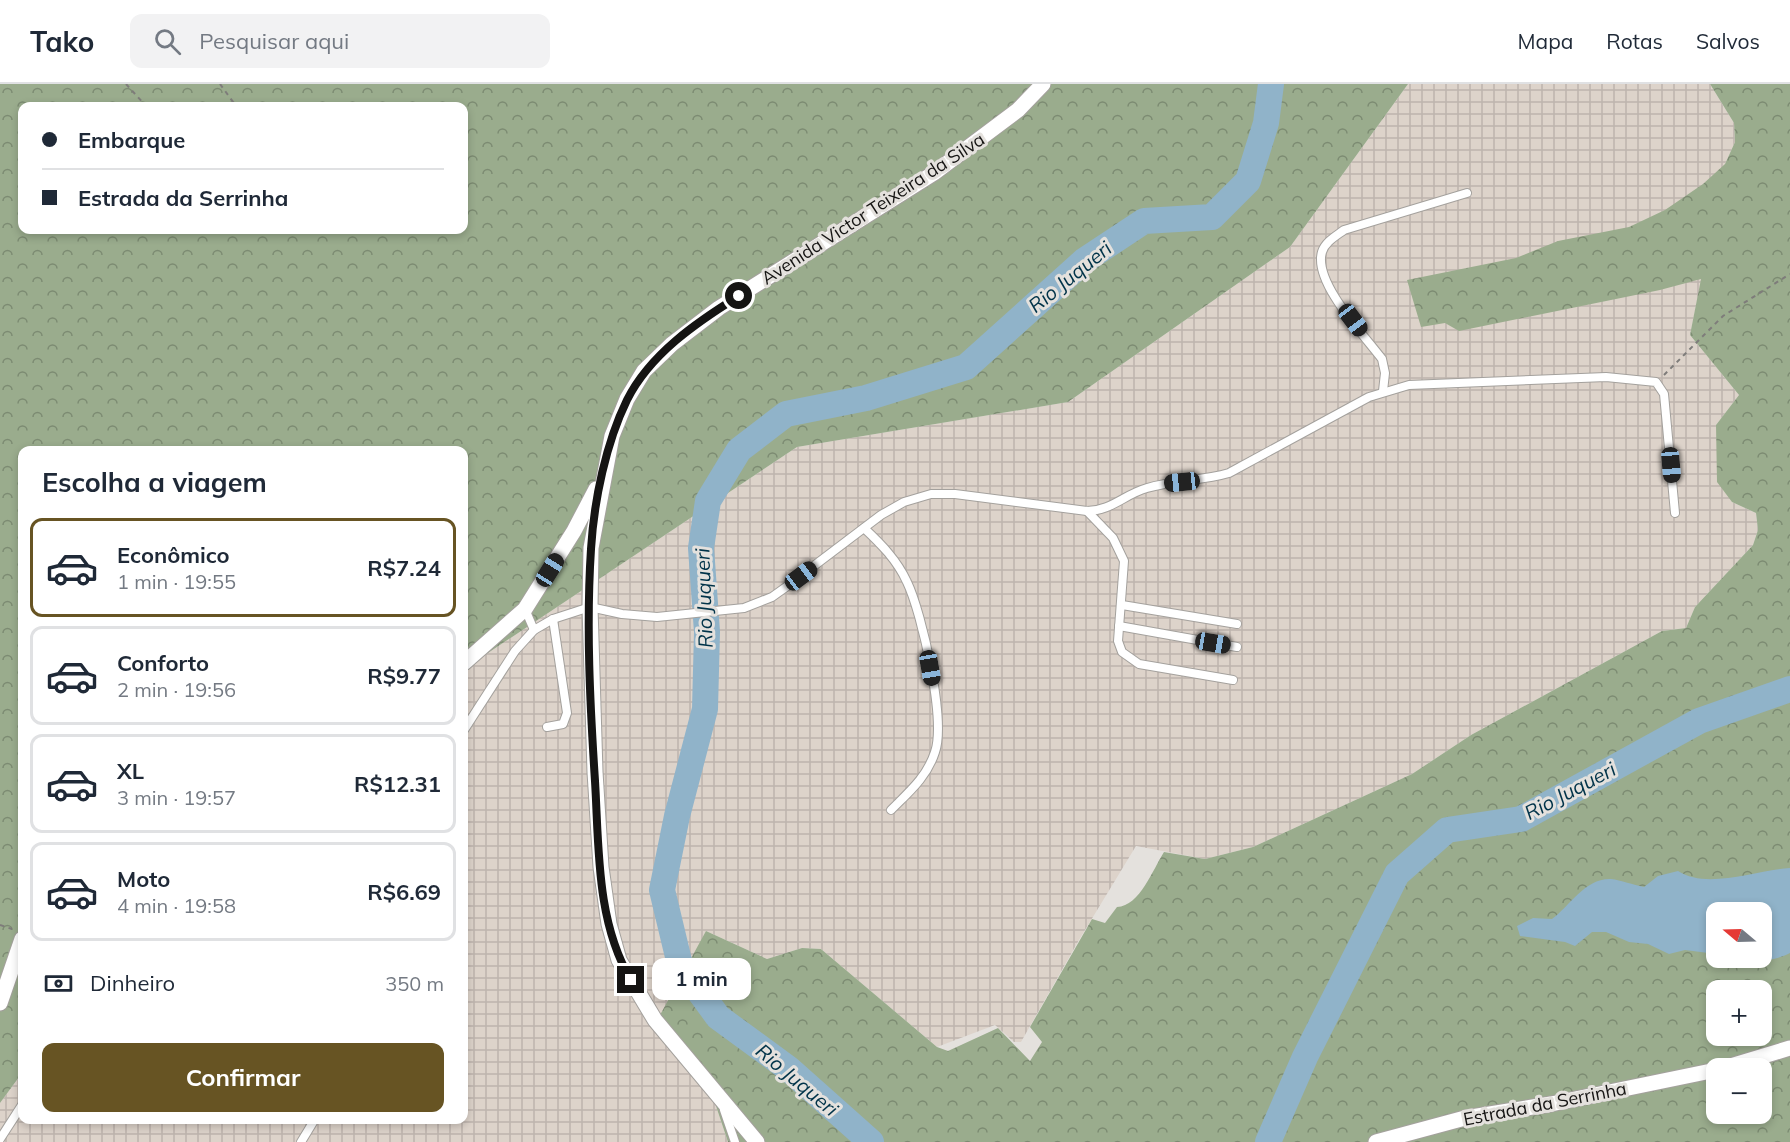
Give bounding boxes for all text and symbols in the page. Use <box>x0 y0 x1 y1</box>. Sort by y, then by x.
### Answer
search box <box>130 14 550 68</box>
text: Tako <box>30 24 94 59</box>
icon: search <box>151 25 184 58</box>
text: Pesquisar aqui <box>199 27 349 55</box>
text: Mapa <box>1518 28 1573 54</box>
text: Rotas <box>1606 28 1663 54</box>
text: Salvos <box>1696 28 1760 54</box>
text: Embarque <box>78 126 185 154</box>
street label: Avenida Victor Teixeira da Silva <box>757 128 989 290</box>
text: Estrada da Serrinha <box>78 184 288 212</box>
water label: Rio Juqueri <box>1023 235 1117 318</box>
route start <box>725 282 752 309</box>
car <box>1335 300 1371 340</box>
car <box>1660 446 1682 484</box>
text: Escolha a viagem <box>42 465 267 499</box>
car <box>1163 471 1201 493</box>
icon: car <box>45 541 99 595</box>
text: Econômico <box>117 541 230 569</box>
water label: Rio Juqueri <box>689 547 718 648</box>
car <box>533 550 567 590</box>
text: R$7.24 <box>367 554 441 582</box>
car <box>781 558 821 594</box>
text: 1 min · 19:55 <box>117 569 236 594</box>
car <box>1194 631 1232 655</box>
icon: car <box>45 649 99 703</box>
text: Conforto <box>117 649 209 677</box>
car <box>918 649 942 687</box>
text: R$9.77 <box>367 662 441 690</box>
text: 2 min · 19:56 <box>117 677 236 702</box>
water label: Rio Juqueri <box>1520 756 1620 825</box>
icon: car <box>45 757 99 811</box>
text: XL <box>117 757 144 785</box>
text: R$12.31 <box>354 770 441 798</box>
text: 3 min · 19:57 <box>117 785 236 810</box>
icon: car <box>45 865 99 919</box>
text: Moto <box>117 865 170 893</box>
text: R$6.69 <box>367 878 441 906</box>
text: 4 min · 19:58 <box>117 893 236 918</box>
north arrow <box>1706 902 1772 968</box>
map controls <box>1706 902 1772 1124</box>
callout: 1 min <box>652 959 751 1001</box>
route end <box>617 966 644 993</box>
text: 1 min <box>675 966 728 991</box>
icon: cash <box>42 967 75 1000</box>
text: Dinheiro <box>90 969 175 997</box>
text: 350 m <box>385 971 444 996</box>
button: + <box>1706 980 1772 1046</box>
water label: Rio Juqueri <box>751 1038 844 1121</box>
button: Confirmar <box>42 1043 444 1112</box>
button: − <box>1706 1058 1772 1124</box>
street label: Estrada da Serrinha <box>1461 1076 1628 1131</box>

